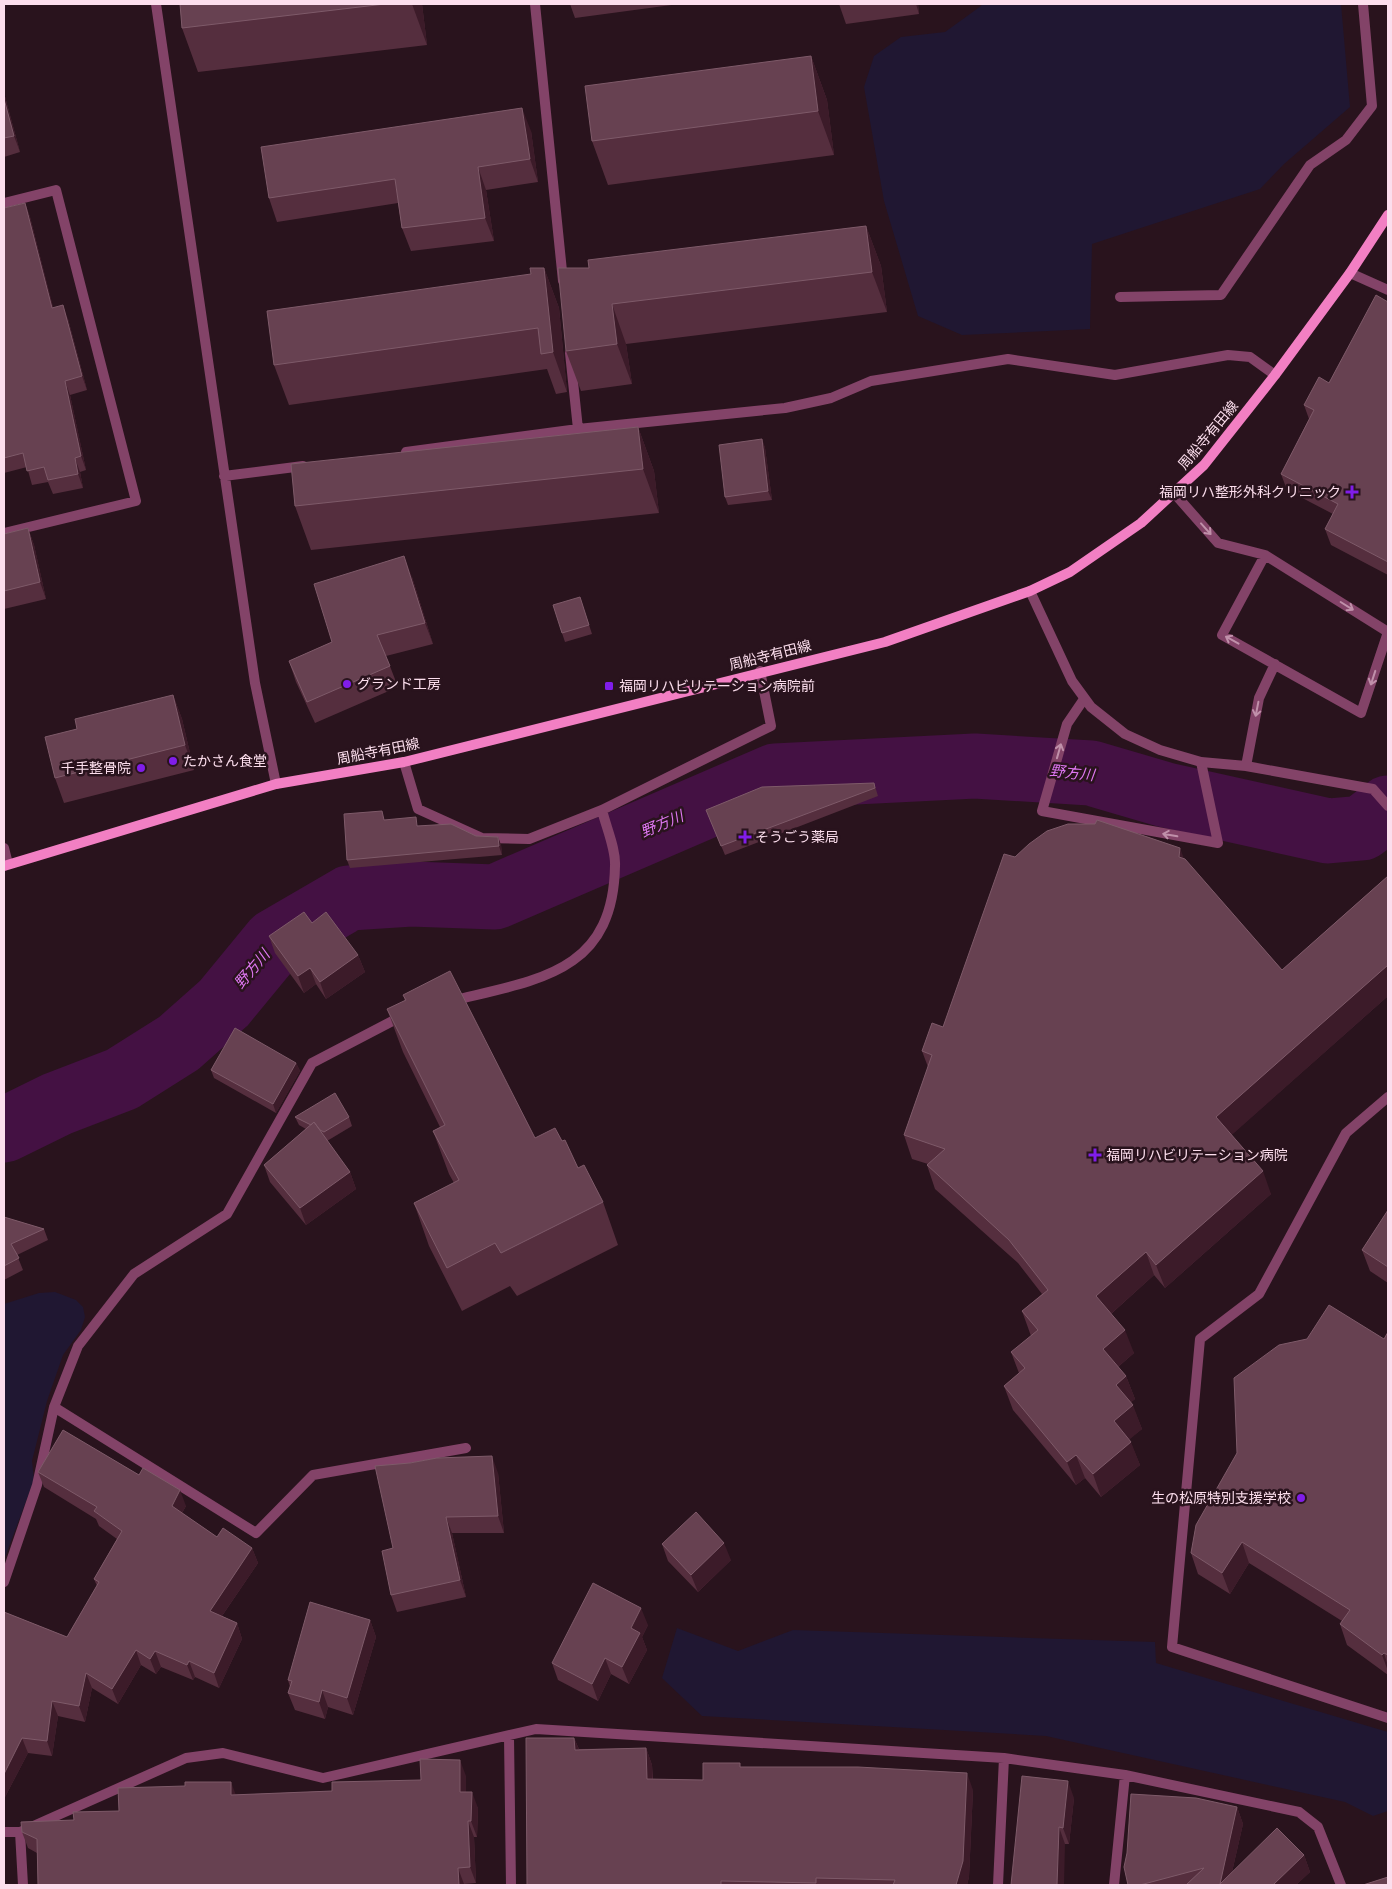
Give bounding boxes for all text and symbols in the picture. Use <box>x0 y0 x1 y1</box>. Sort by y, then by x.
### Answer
street label: 周船寺有田線 <box>1175 398 1242 473</box>
place label: 福岡リハ整形外科クリニック <box>1159 484 1341 501</box>
marker: 福岡リハ整形外科クリニック <box>1345 485 1359 499</box>
one-way arrow <box>1200 523 1212 536</box>
one-way arrow <box>1339 601 1353 611</box>
one-way arrow <box>1225 635 1240 645</box>
street label: 周船寺有田線 <box>727 637 813 674</box>
one-way arrow <box>1368 670 1377 685</box>
place label: グランド工房 <box>357 676 441 693</box>
marker: グランド工房 <box>341 678 353 690</box>
place label: 福岡リハビリテーション病院前 <box>619 678 815 695</box>
marker: 福岡リハビリテーション病院前 <box>603 680 615 692</box>
one-way arrow <box>1251 701 1261 717</box>
street label: 周船寺有田線 <box>335 735 421 768</box>
one-way arrow <box>1055 743 1065 759</box>
place label: たかさん食堂 <box>183 753 267 770</box>
marker: たかさん食堂 <box>167 755 179 767</box>
place label: 千手整骨院 <box>61 760 131 777</box>
marker: 千手整骨院 <box>135 762 147 774</box>
water label: 野方川 <box>1049 762 1097 786</box>
water label: 野方川 <box>638 806 688 842</box>
place label: そうごう薬局 <box>755 829 839 846</box>
one-way arrow <box>1162 829 1178 839</box>
marker: そうごう薬局 <box>739 831 751 843</box>
water label: 野方川 <box>231 944 275 993</box>
place label: 福岡リハビリテーション病院 <box>1106 1147 1288 1164</box>
marker: 福岡リハビリテーション病院 <box>1088 1148 1102 1162</box>
place label: 生の松原特別支援学校 <box>1151 1490 1291 1507</box>
marker: 生の松原特別支援学校 <box>1295 1492 1307 1504</box>

